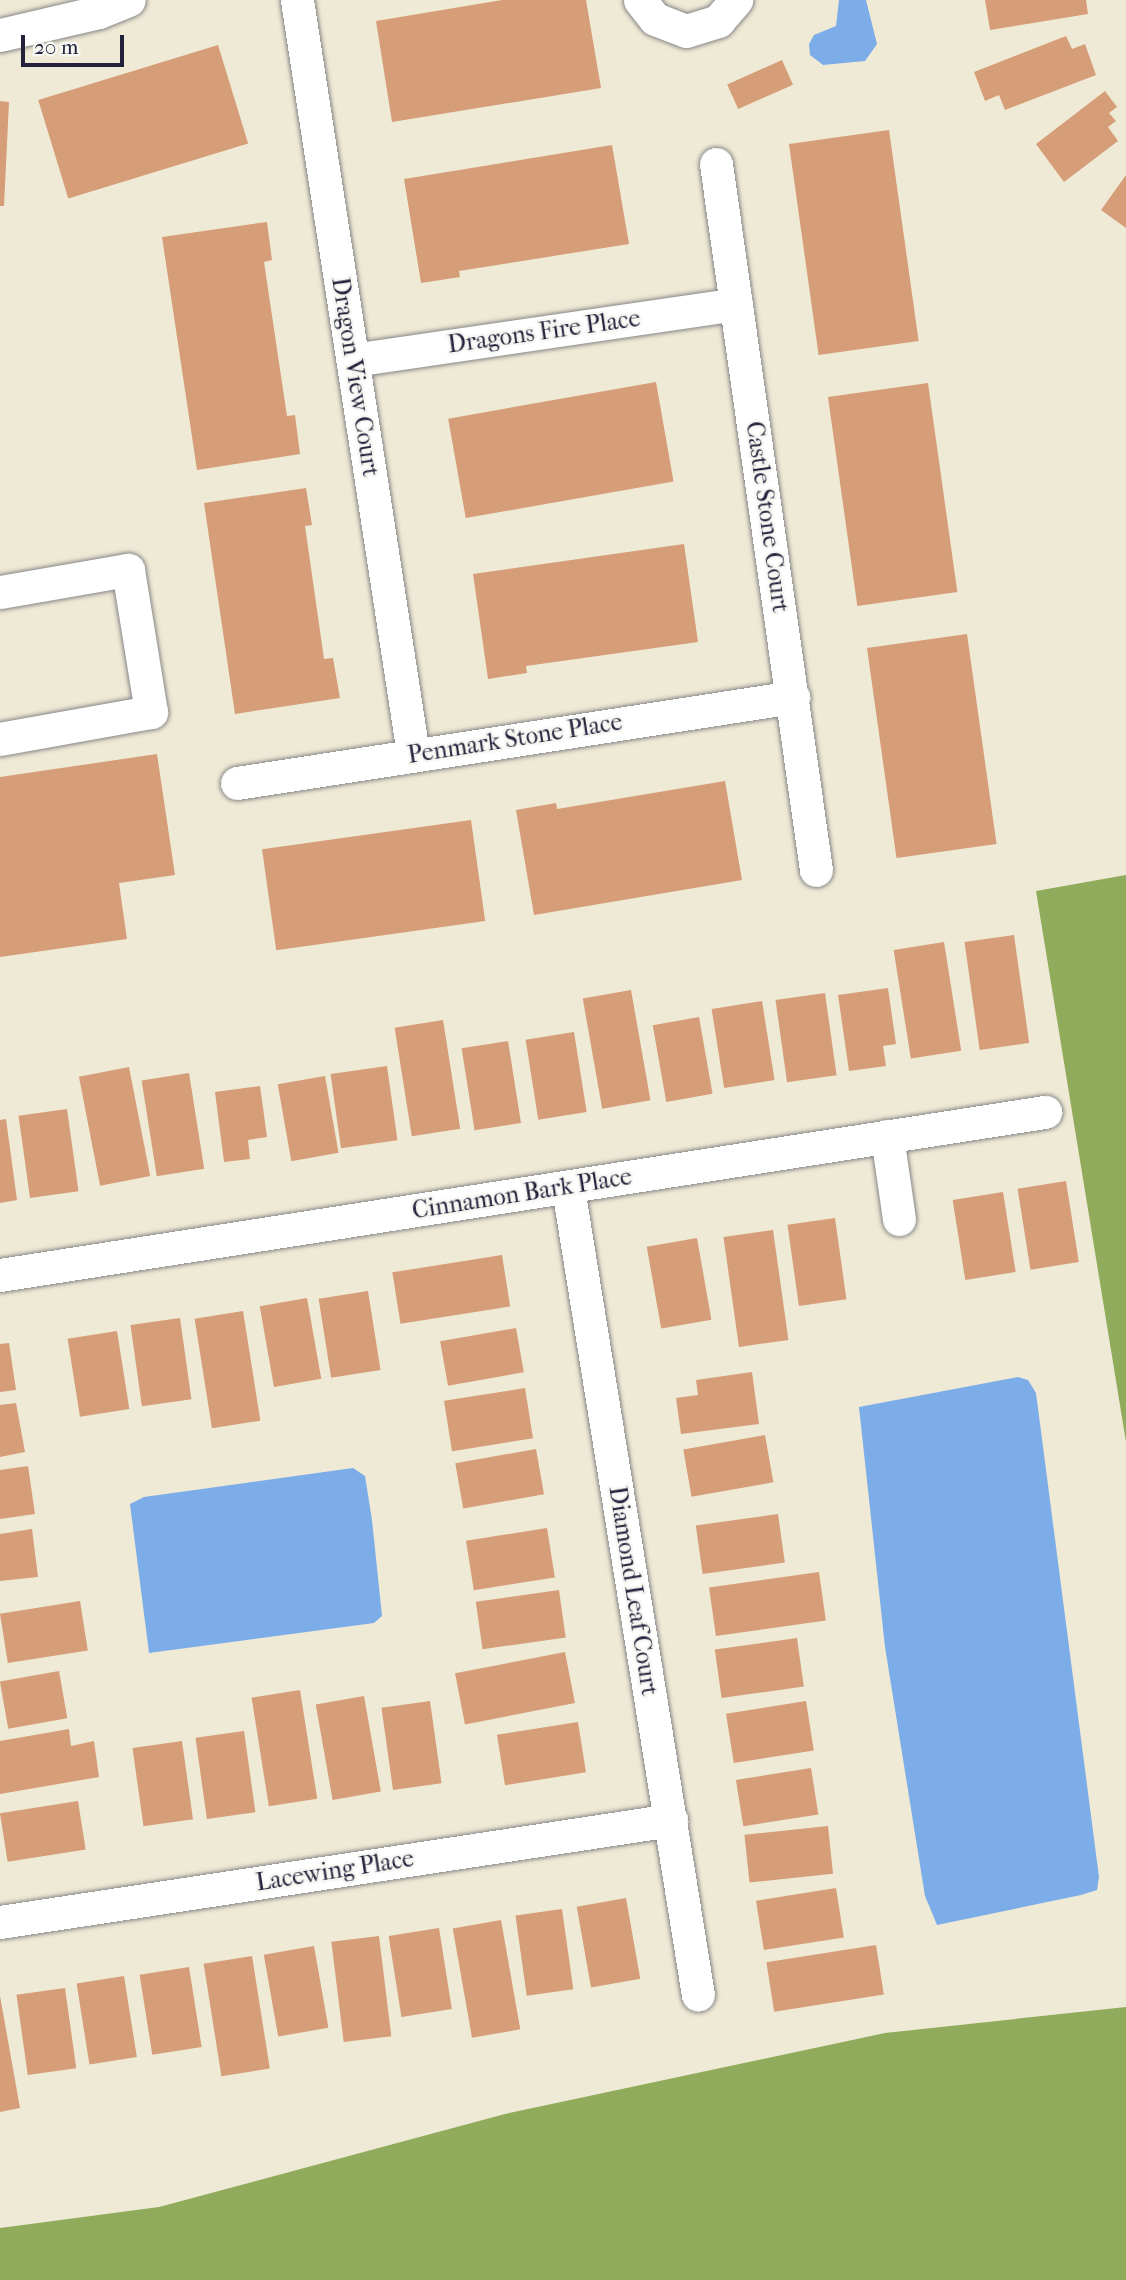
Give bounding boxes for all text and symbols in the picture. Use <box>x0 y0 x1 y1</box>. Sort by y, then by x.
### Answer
scale bar <box>24 21 128 65</box>
text: 20 m <box>34 35 78 59</box>
street label: Dragon View Court <box>325 275 385 479</box>
street label: Dragons Fire Place <box>446 304 642 360</box>
street label: Castle Stone Court <box>739 420 795 614</box>
street label: Penmark Stone Place <box>406 708 624 770</box>
street label: Cinnamon Bark Place <box>410 1162 634 1226</box>
street label: Diamond Leaf Court <box>602 1484 664 1698</box>
street label: Lacewing Place <box>254 1844 416 1898</box>

